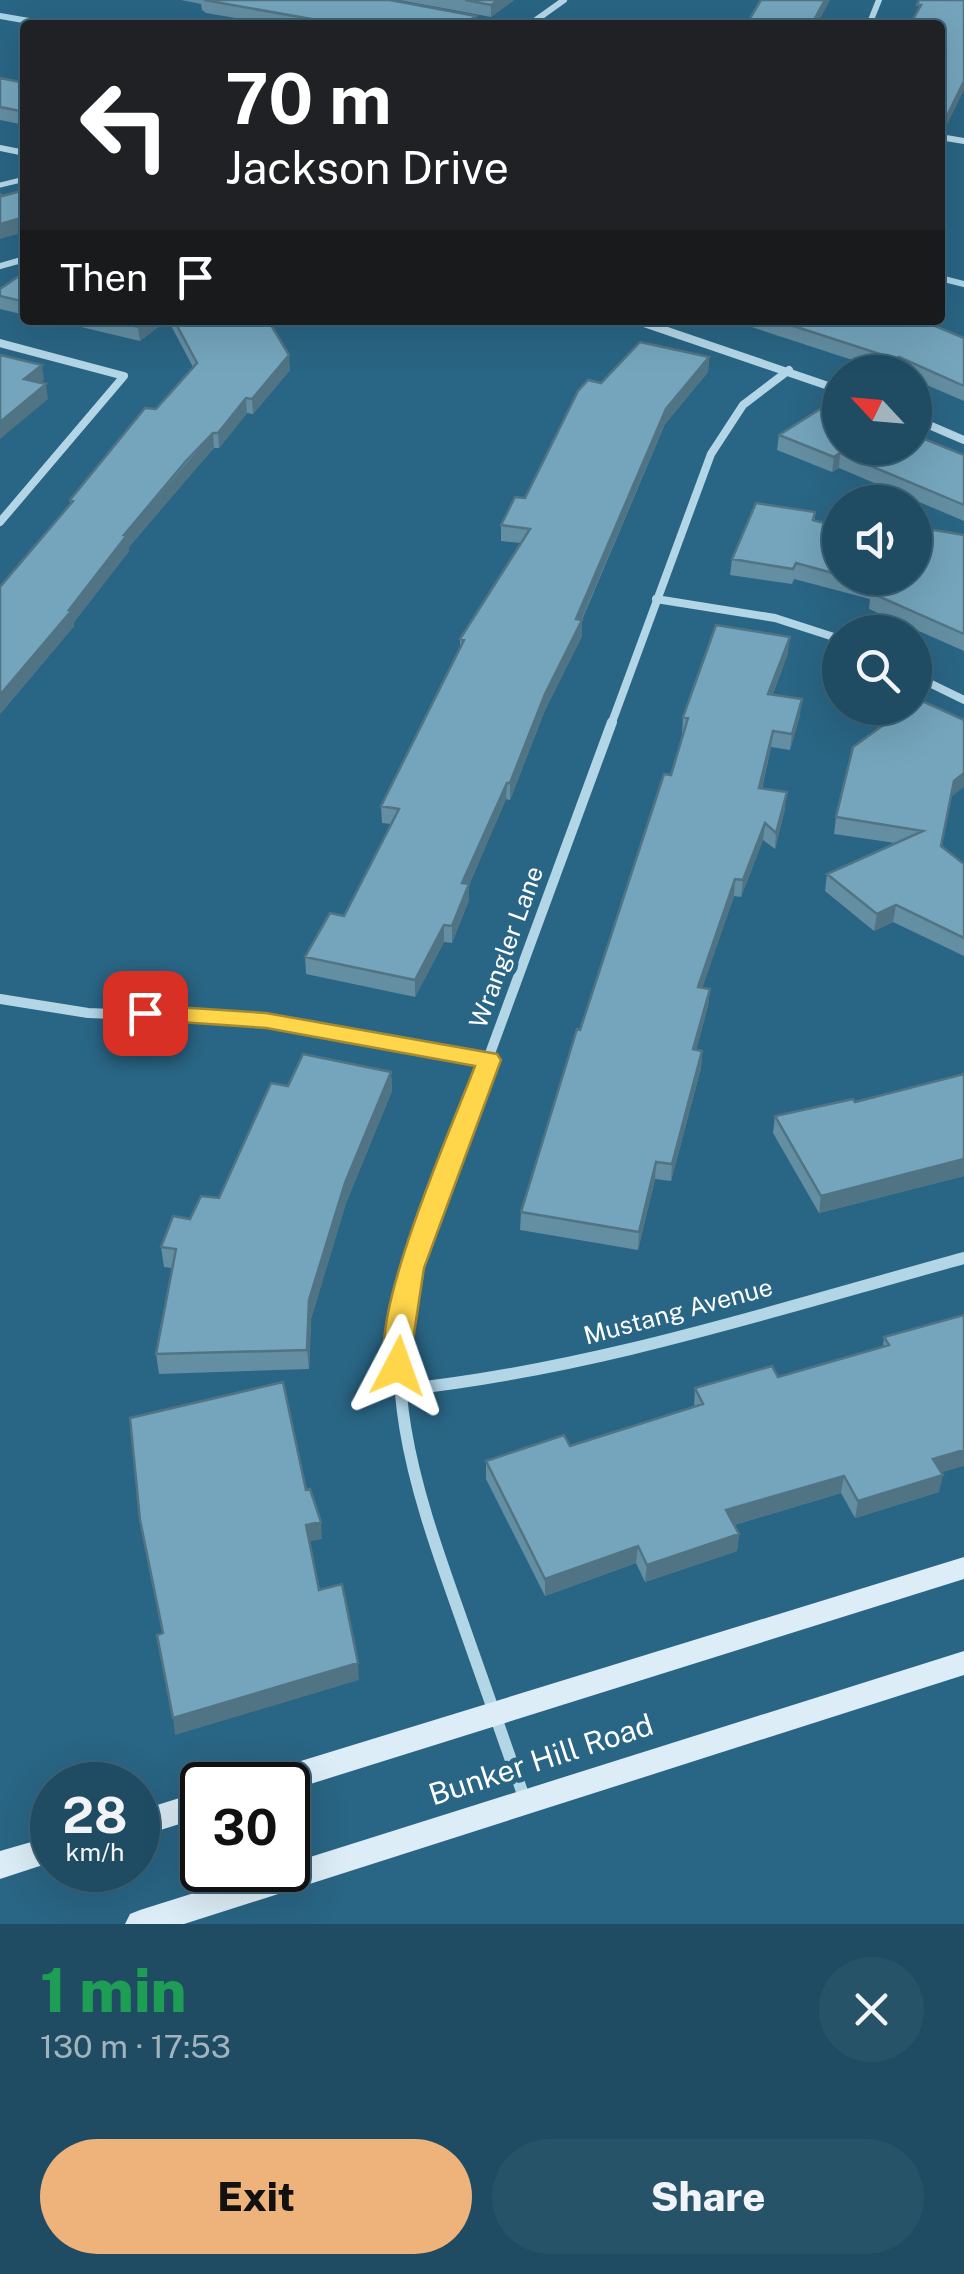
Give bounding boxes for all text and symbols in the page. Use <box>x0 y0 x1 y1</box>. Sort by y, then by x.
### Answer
text: 70 m <box>225 57 392 140</box>
icon: left <box>60 60 190 190</box>
text: Jackson Drive <box>225 141 509 194</box>
icon: arrive <box>168 250 223 305</box>
text: Then <box>60 255 148 300</box>
north arrow <box>822 355 932 465</box>
map controls <box>822 355 932 725</box>
button: sound <box>822 485 932 595</box>
button: search <box>822 615 932 725</box>
street label: Wrangler Lane <box>463 862 549 1032</box>
pin <box>103 971 188 1056</box>
icon: arrive <box>118 986 173 1041</box>
street label: Mustang Avenue <box>580 1271 776 1351</box>
position arrow <box>346 1314 450 1418</box>
street label: Bunker Hill Road <box>424 1706 657 1812</box>
speed limit sign: 30 <box>180 1762 310 1892</box>
text: 28 <box>62 1785 128 1844</box>
text: km/h <box>66 1837 124 1867</box>
text: 1 min <box>40 1955 187 2026</box>
button: close <box>819 1957 924 2062</box>
text: 130 m · 17:53 <box>40 2028 231 2065</box>
button: Exit <box>40 2139 472 2254</box>
button: Share <box>492 2139 924 2254</box>

